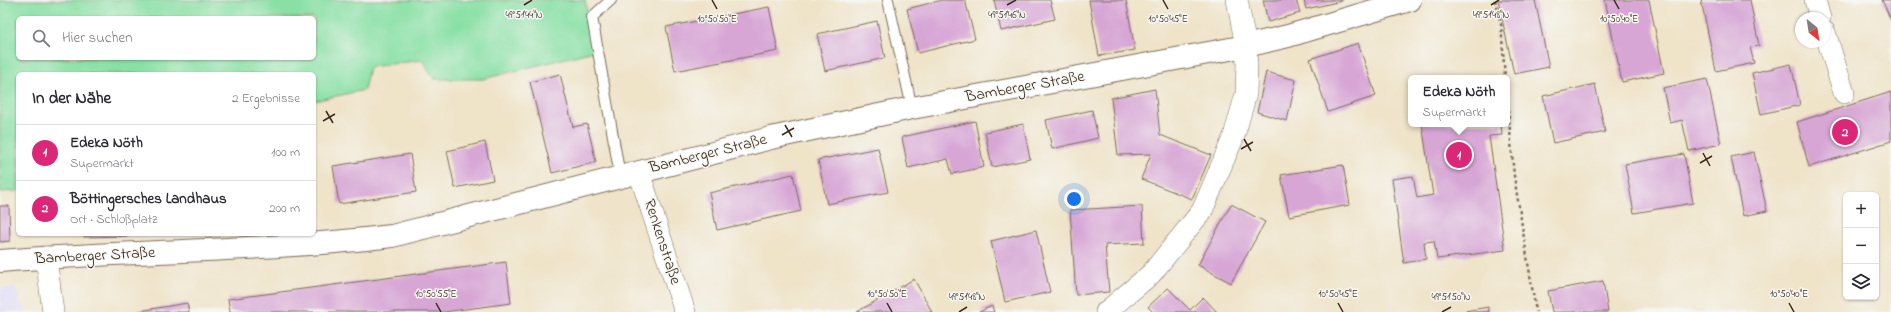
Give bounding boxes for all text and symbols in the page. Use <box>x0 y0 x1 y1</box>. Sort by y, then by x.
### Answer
text: 49°51'44"N <box>505 8 543 23</box>
text: 49°51'46"N <box>988 8 1026 23</box>
text: 49°51'48"N <box>1473 8 1510 23</box>
text: 10°50'50"E <box>697 12 737 27</box>
text: 10°50'45"E <box>1148 12 1188 27</box>
text: 10°50'40"E <box>1600 12 1638 27</box>
north arrow <box>1795 12 1831 48</box>
search box <box>16 16 316 60</box>
icon: search <box>30 27 52 49</box>
text: Hier suchen <box>62 27 133 49</box>
street label: Bamberger Straße <box>963 65 1087 109</box>
popup <box>1408 75 1510 127</box>
text: Edeka Nöth <box>1423 81 1495 103</box>
text: In der Nähe <box>32 86 111 111</box>
text: 2 Ergebnisse <box>232 89 300 108</box>
text: Supermarkt <box>1423 103 1486 122</box>
pin: 2 <box>1832 117 1858 147</box>
street label: Bamberger Straße <box>646 128 770 180</box>
text: Edeka Nöth <box>70 132 143 154</box>
pin: 1 <box>1446 140 1472 170</box>
text: 1 <box>43 143 47 162</box>
text: 100 m <box>271 143 300 162</box>
text: Supermarkt <box>70 154 134 173</box>
text: Böttingersches Landhaus <box>70 188 227 210</box>
your location <box>1064 189 1084 209</box>
map controls <box>1843 192 1879 300</box>
button: + <box>1843 192 1879 228</box>
street label: Renkenstraße <box>637 196 687 289</box>
text: 2 <box>42 199 48 218</box>
text: 200 m <box>269 199 300 218</box>
text: Ort · Schloßplatz <box>70 210 158 229</box>
button: − <box>1843 228 1879 264</box>
street label: Bamberger Straße <box>33 241 157 271</box>
button: layers <box>1843 264 1879 300</box>
text: 10°50'55"E <box>415 287 457 302</box>
text: 10°50'50"E <box>867 287 907 302</box>
text: 10°50'45"E <box>1318 287 1358 302</box>
text: 10°50'40"E <box>1770 287 1808 302</box>
text: 49°51'48"N <box>949 290 986 305</box>
text: 49°51'50"N <box>1432 290 1471 305</box>

